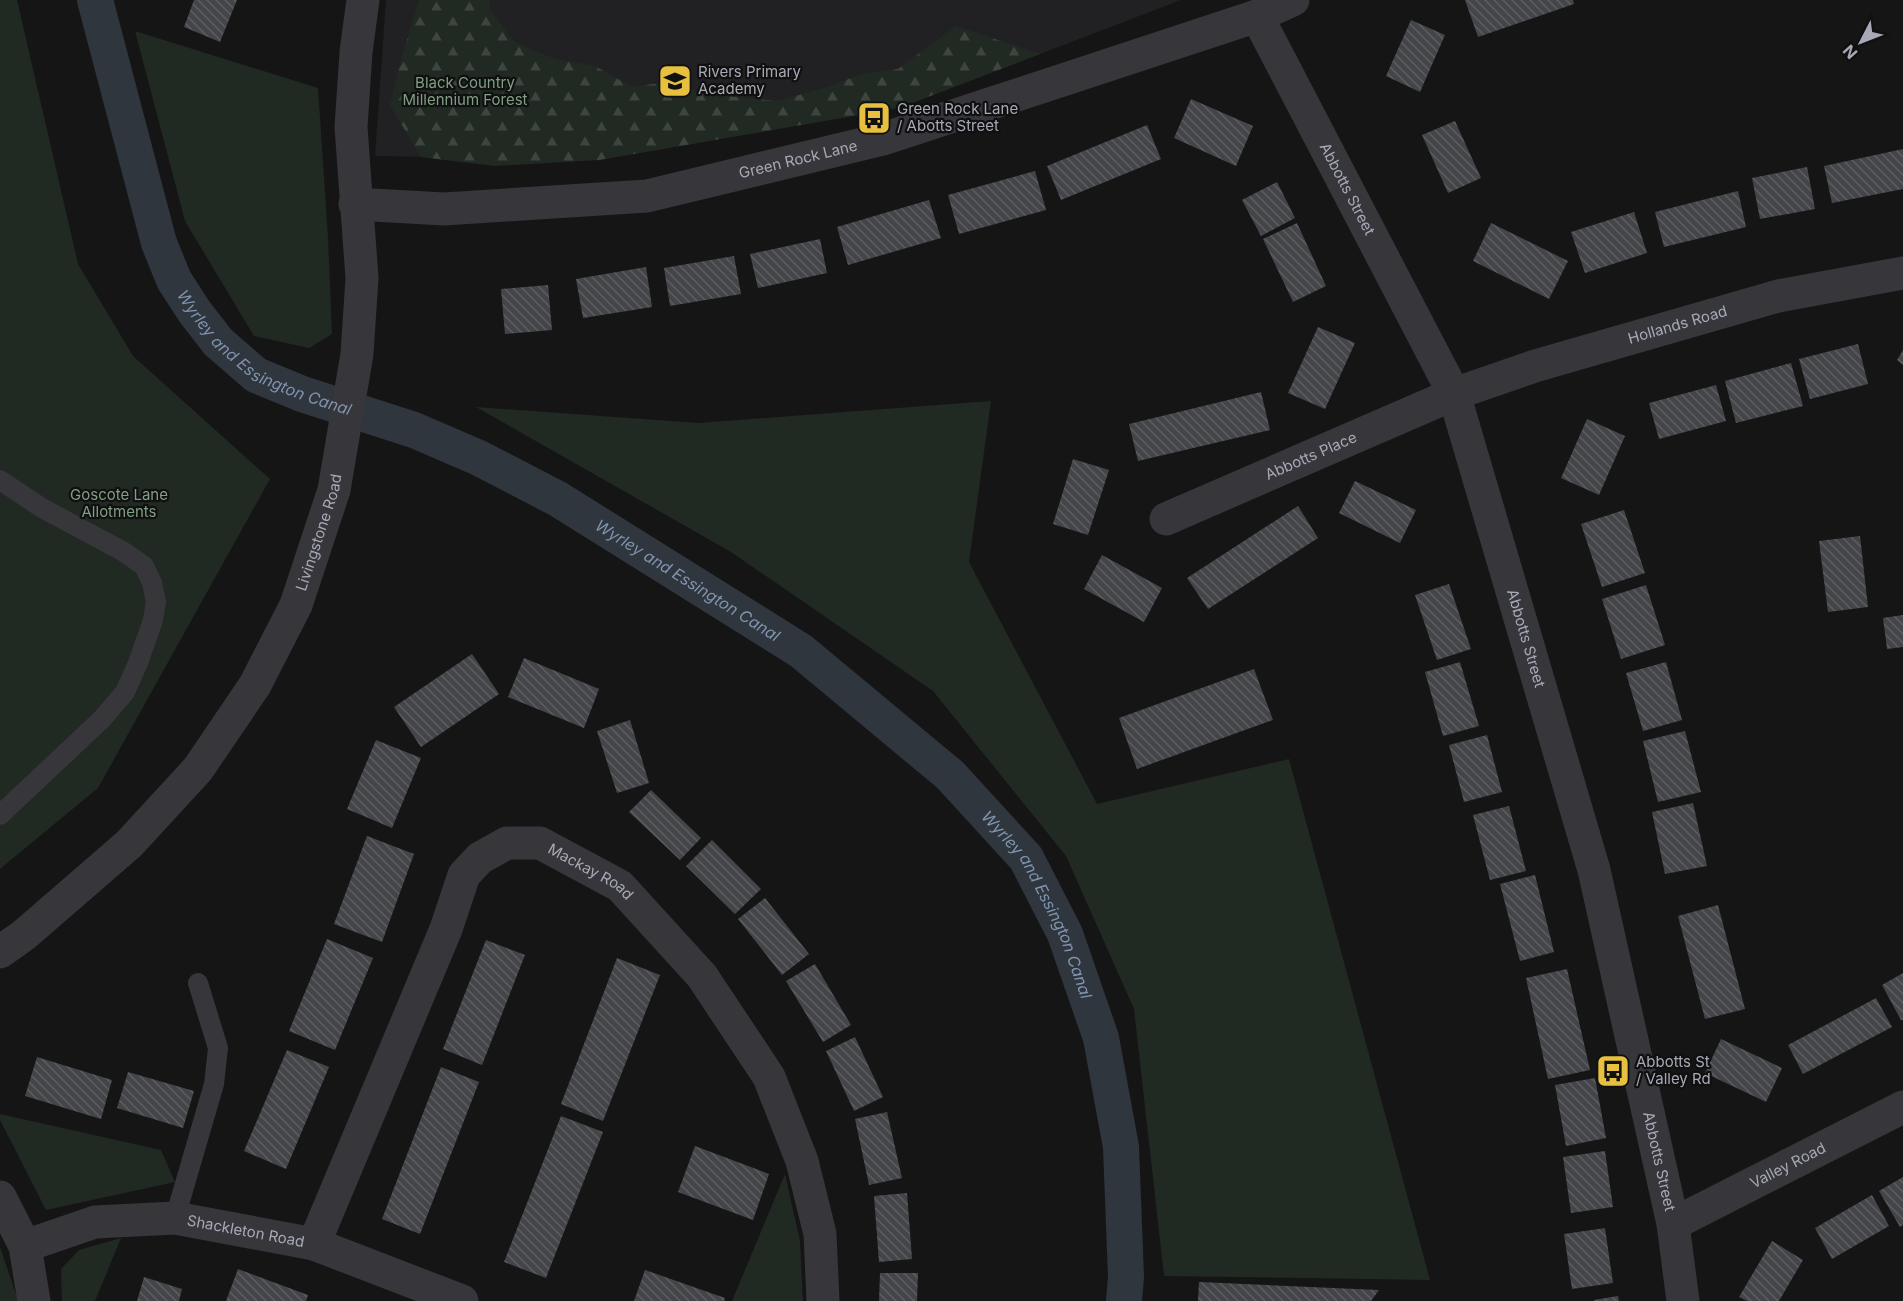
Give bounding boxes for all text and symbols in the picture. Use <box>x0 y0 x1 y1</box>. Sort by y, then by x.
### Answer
north arrow <box>1831 12 1891 72</box>
text: N <box>1838 41 1861 63</box>
place label: Rivers Primary Academy <box>698 62 801 98</box>
school or university icon: Rivers Primary Academy <box>657 63 693 99</box>
park label: Black Country Millennium Forest <box>402 73 528 109</box>
place label: Green Rock Lane / Abotts Street <box>897 99 1018 135</box>
bus stop icon: Green Rock Lane / Abotts Street <box>856 100 892 136</box>
street label: Green Rock Lane <box>737 136 859 182</box>
street label: Abbotts Street <box>1316 139 1379 238</box>
water label: Wyrley and Essington Canal <box>173 286 354 419</box>
street label: Hollands Road <box>1626 301 1729 348</box>
street label: Abbotts Place <box>1262 427 1360 484</box>
street label: Livingstone Road <box>291 472 346 593</box>
park label: Goscote Lane Allotments <box>70 485 168 521</box>
water label: Wyrley and Essington Canal <box>592 515 784 646</box>
street label: Abbotts Street <box>1503 587 1550 690</box>
water label: Wyrley and Essington Canal <box>978 806 1097 1001</box>
street label: Mackay Road <box>545 839 638 903</box>
place label: Abbotts St / Valley Rd <box>1636 1052 1711 1088</box>
bus stop icon: Abbotts St / Valley Rd <box>1595 1053 1631 1089</box>
street label: Abbotts Street <box>1639 1110 1680 1213</box>
street label: Valley Road <box>1747 1138 1829 1192</box>
street label: Shackleton Road <box>185 1210 306 1251</box>

